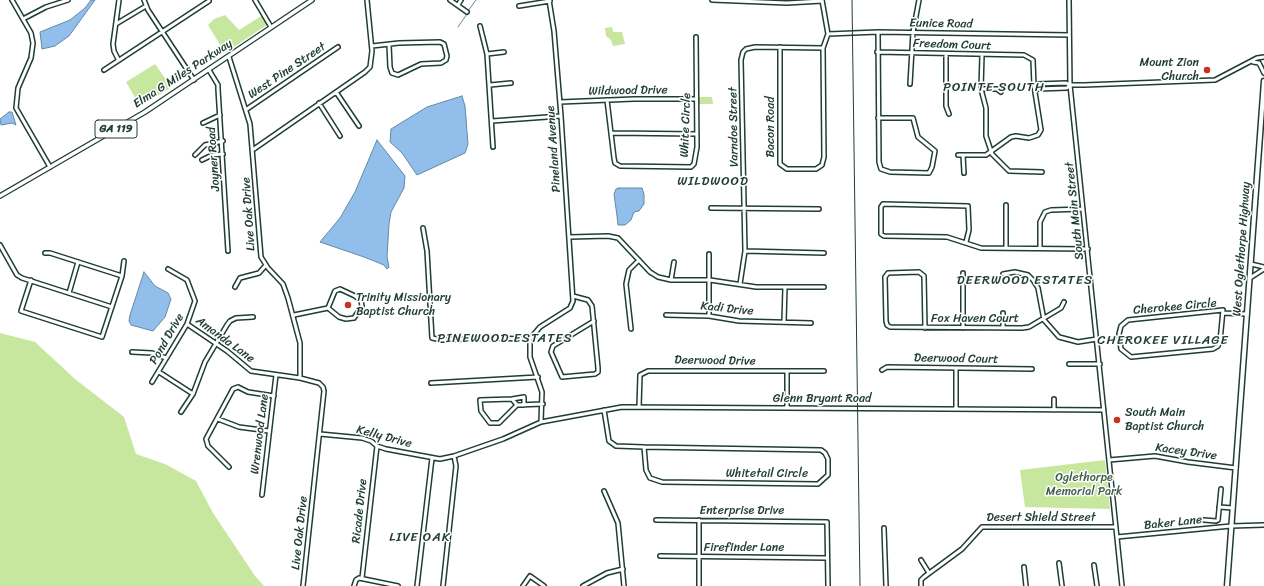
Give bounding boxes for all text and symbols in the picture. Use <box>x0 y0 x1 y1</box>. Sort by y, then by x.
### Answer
street label: Eunice Road <box>909 16 973 32</box>
street label: Freedom Court <box>912 36 992 54</box>
street label: Elma G Miles Parkway <box>131 37 235 111</box>
street label: West Pine Street <box>245 40 329 102</box>
place label: Mount Zion Church <box>1139 56 1199 84</box>
marker: Mount Zion Church <box>1202 65 1212 75</box>
district label: POINTE SOUTH <box>944 80 1044 96</box>
street label: Wildwood Drive <box>588 83 668 99</box>
street label: Varndoe Street <box>726 87 742 167</box>
street label: White Circle <box>678 92 694 158</box>
street label: Bacon Road <box>764 97 778 157</box>
street label: Pineland Avenue <box>544 105 564 193</box>
road number: GA 119 <box>95 120 137 138</box>
street label: Joyner Road <box>205 126 223 192</box>
street label: South Main Street <box>1063 161 1087 261</box>
district label: WILDWOOD <box>677 174 749 190</box>
street label: Live Oak Drive <box>239 177 259 251</box>
street label: West Oglethorpe Highway <box>1230 181 1254 317</box>
district label: DEERWOOD ESTATES <box>957 273 1093 289</box>
place label: Trinity Missionary Baptist Church <box>356 291 451 319</box>
street label: Cherokee Circle <box>1133 296 1217 318</box>
street label: Kadi Drive <box>700 299 754 319</box>
marker: Trinity Missionary Baptist Church <box>343 300 353 310</box>
street label: Pond Drive <box>147 311 187 367</box>
street label: Fox Haven Court <box>931 312 1019 326</box>
street label: Amanda Lane <box>193 314 257 366</box>
district label: PINEWOOD ESTATES <box>438 331 572 347</box>
district label: CHEROKEE VILLAGE <box>1097 333 1229 349</box>
street label: Deerwood Court <box>914 351 998 367</box>
street label: Deerwood Drive <box>674 353 756 369</box>
street label: Glenn Bryant Road <box>773 392 871 406</box>
street label: Wrenwood Lane <box>248 393 272 475</box>
place label: South Main Baptist Church <box>1125 406 1204 434</box>
marker: South Main Baptist Church <box>1112 415 1122 425</box>
street label: Kelly Drive <box>355 423 413 451</box>
street label: Kacey Drive <box>1154 441 1218 463</box>
street label: Whitetail Circle <box>726 467 808 481</box>
park label: Oglethorpe Memorial Park <box>1046 471 1122 499</box>
street label: Ricade Drive <box>349 478 371 544</box>
street label: Live Oak Drive <box>289 495 311 571</box>
street label: Enterprise Drive <box>699 504 785 518</box>
street label: Desert Shield Street <box>987 511 1095 525</box>
street label: Baker Lane <box>1143 513 1203 533</box>
district label: LIVE OAK <box>389 530 451 546</box>
street label: Firefinder Lane <box>704 541 784 555</box>

